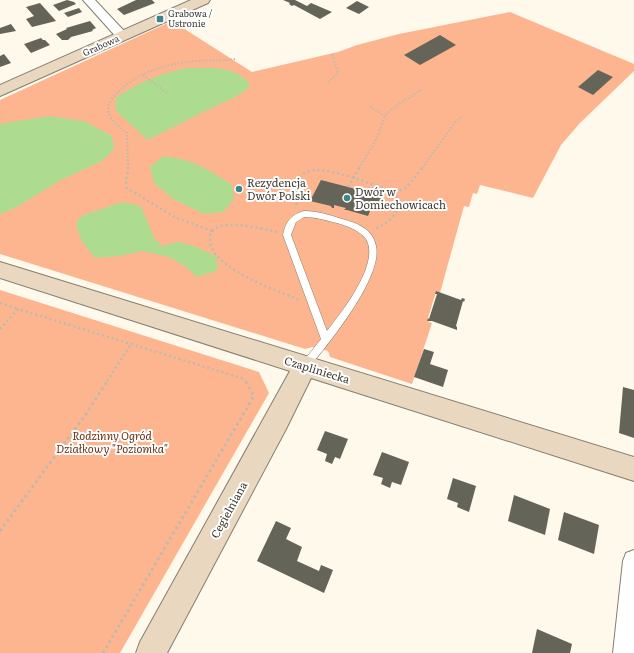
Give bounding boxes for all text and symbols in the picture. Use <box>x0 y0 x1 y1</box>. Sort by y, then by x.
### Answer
place label: Grabowa / Ustronie <box>168 6 213 30</box>
marker: Grabowa / Ustronie <box>155 14 165 24</box>
street label: Grabowa <box>80 31 121 59</box>
place label: Rezydencja Dwór Polski <box>247 174 311 203</box>
place label: Dwór w Domiechowicach <box>355 183 446 212</box>
marker: Rezydencja Dwór Polski <box>234 184 244 194</box>
marker: Dwór w Domiechowicach <box>342 193 352 203</box>
street label: Czapliniecka <box>283 352 352 387</box>
park label: Rodzinny Ogród Działkowy "Poziomka" <box>56 427 168 456</box>
street label: Cegielniana <box>206 478 250 541</box>

